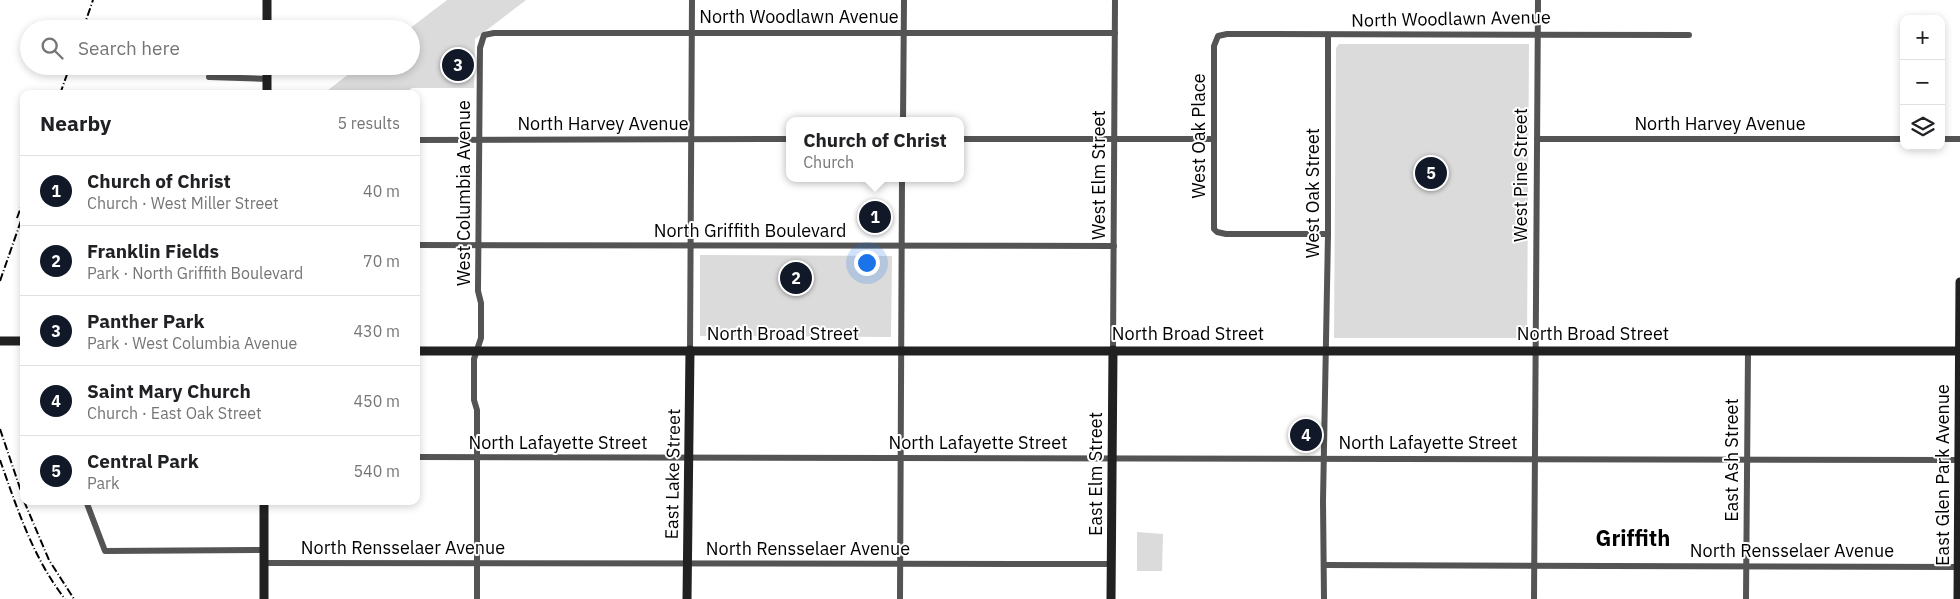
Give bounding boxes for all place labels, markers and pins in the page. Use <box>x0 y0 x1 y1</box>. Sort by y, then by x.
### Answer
pin: 3 <box>442 46 474 84</box>
pin: 5 <box>1415 154 1447 192</box>
pin: 1 <box>859 198 891 236</box>
pin: 2 <box>780 259 812 297</box>
pin: 4 <box>1290 416 1322 454</box>

